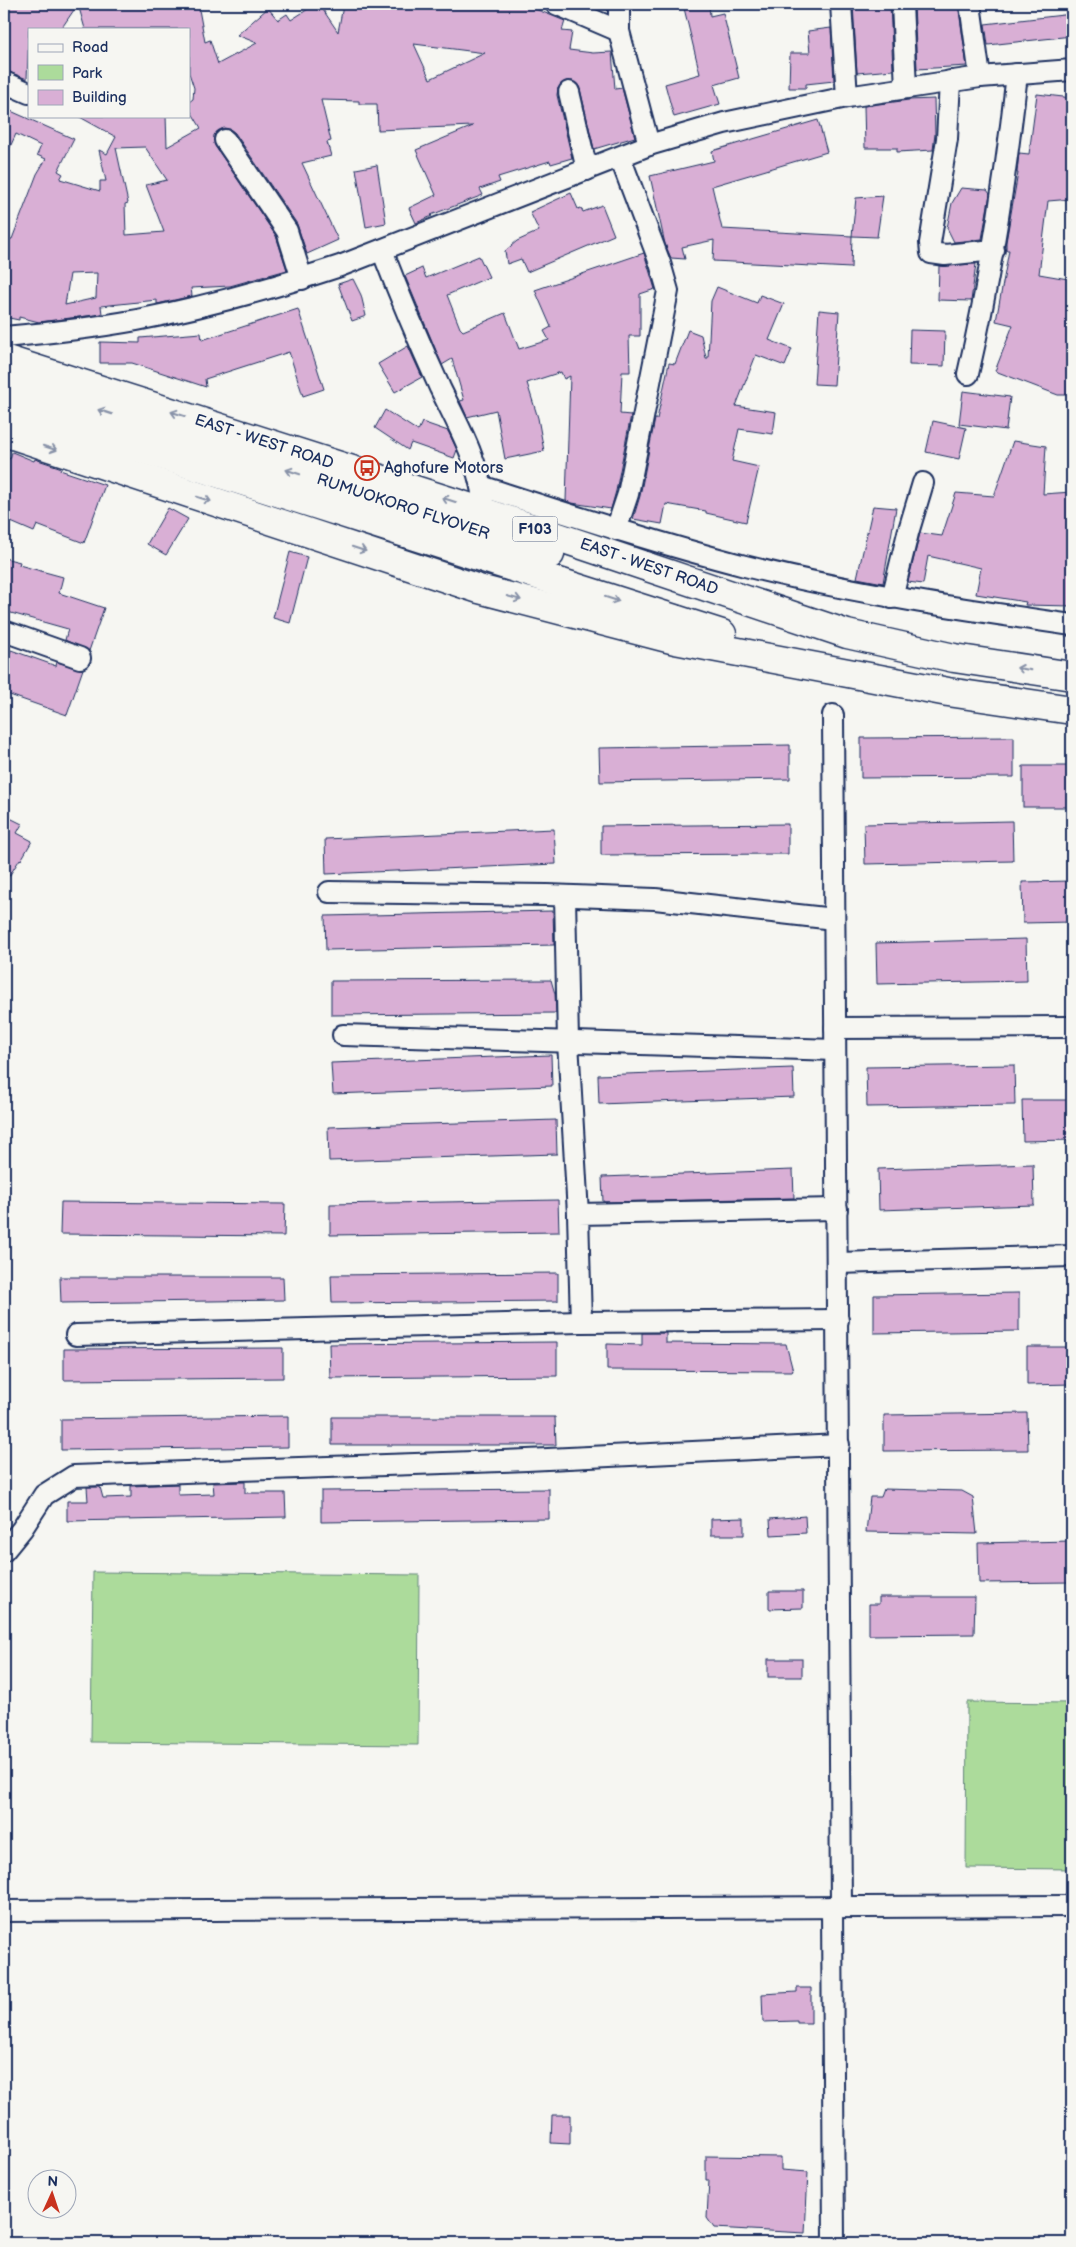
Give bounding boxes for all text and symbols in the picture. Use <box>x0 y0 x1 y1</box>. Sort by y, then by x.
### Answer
legend <box>28 28 190 118</box>
text: Road <box>72 38 108 57</box>
text: Park <box>72 64 103 83</box>
text: Building <box>72 88 127 107</box>
one-way arrow <box>98 407 114 416</box>
one-way arrow <box>170 409 186 419</box>
street label: EAST - WEST ROAD <box>192 411 336 473</box>
one-way arrow <box>42 443 58 453</box>
bus stop icon: Aghofure Motors <box>354 455 380 481</box>
place label: Aghofure Motors <box>384 459 503 478</box>
one-way arrow <box>286 467 302 476</box>
street label: RUMUOKORO FLYOVER <box>314 470 492 544</box>
one-way arrow <box>196 494 212 504</box>
one-way arrow <box>442 495 458 505</box>
road number: F103 <box>512 516 558 542</box>
street label: EAST - WEST ROAD <box>577 534 721 600</box>
one-way arrow <box>350 545 366 555</box>
one-way arrow <box>505 594 521 603</box>
one-way arrow <box>603 595 619 604</box>
one-way arrow <box>1016 664 1032 674</box>
north arrow <box>28 2170 78 2220</box>
text: N <box>47 2173 58 2190</box>

